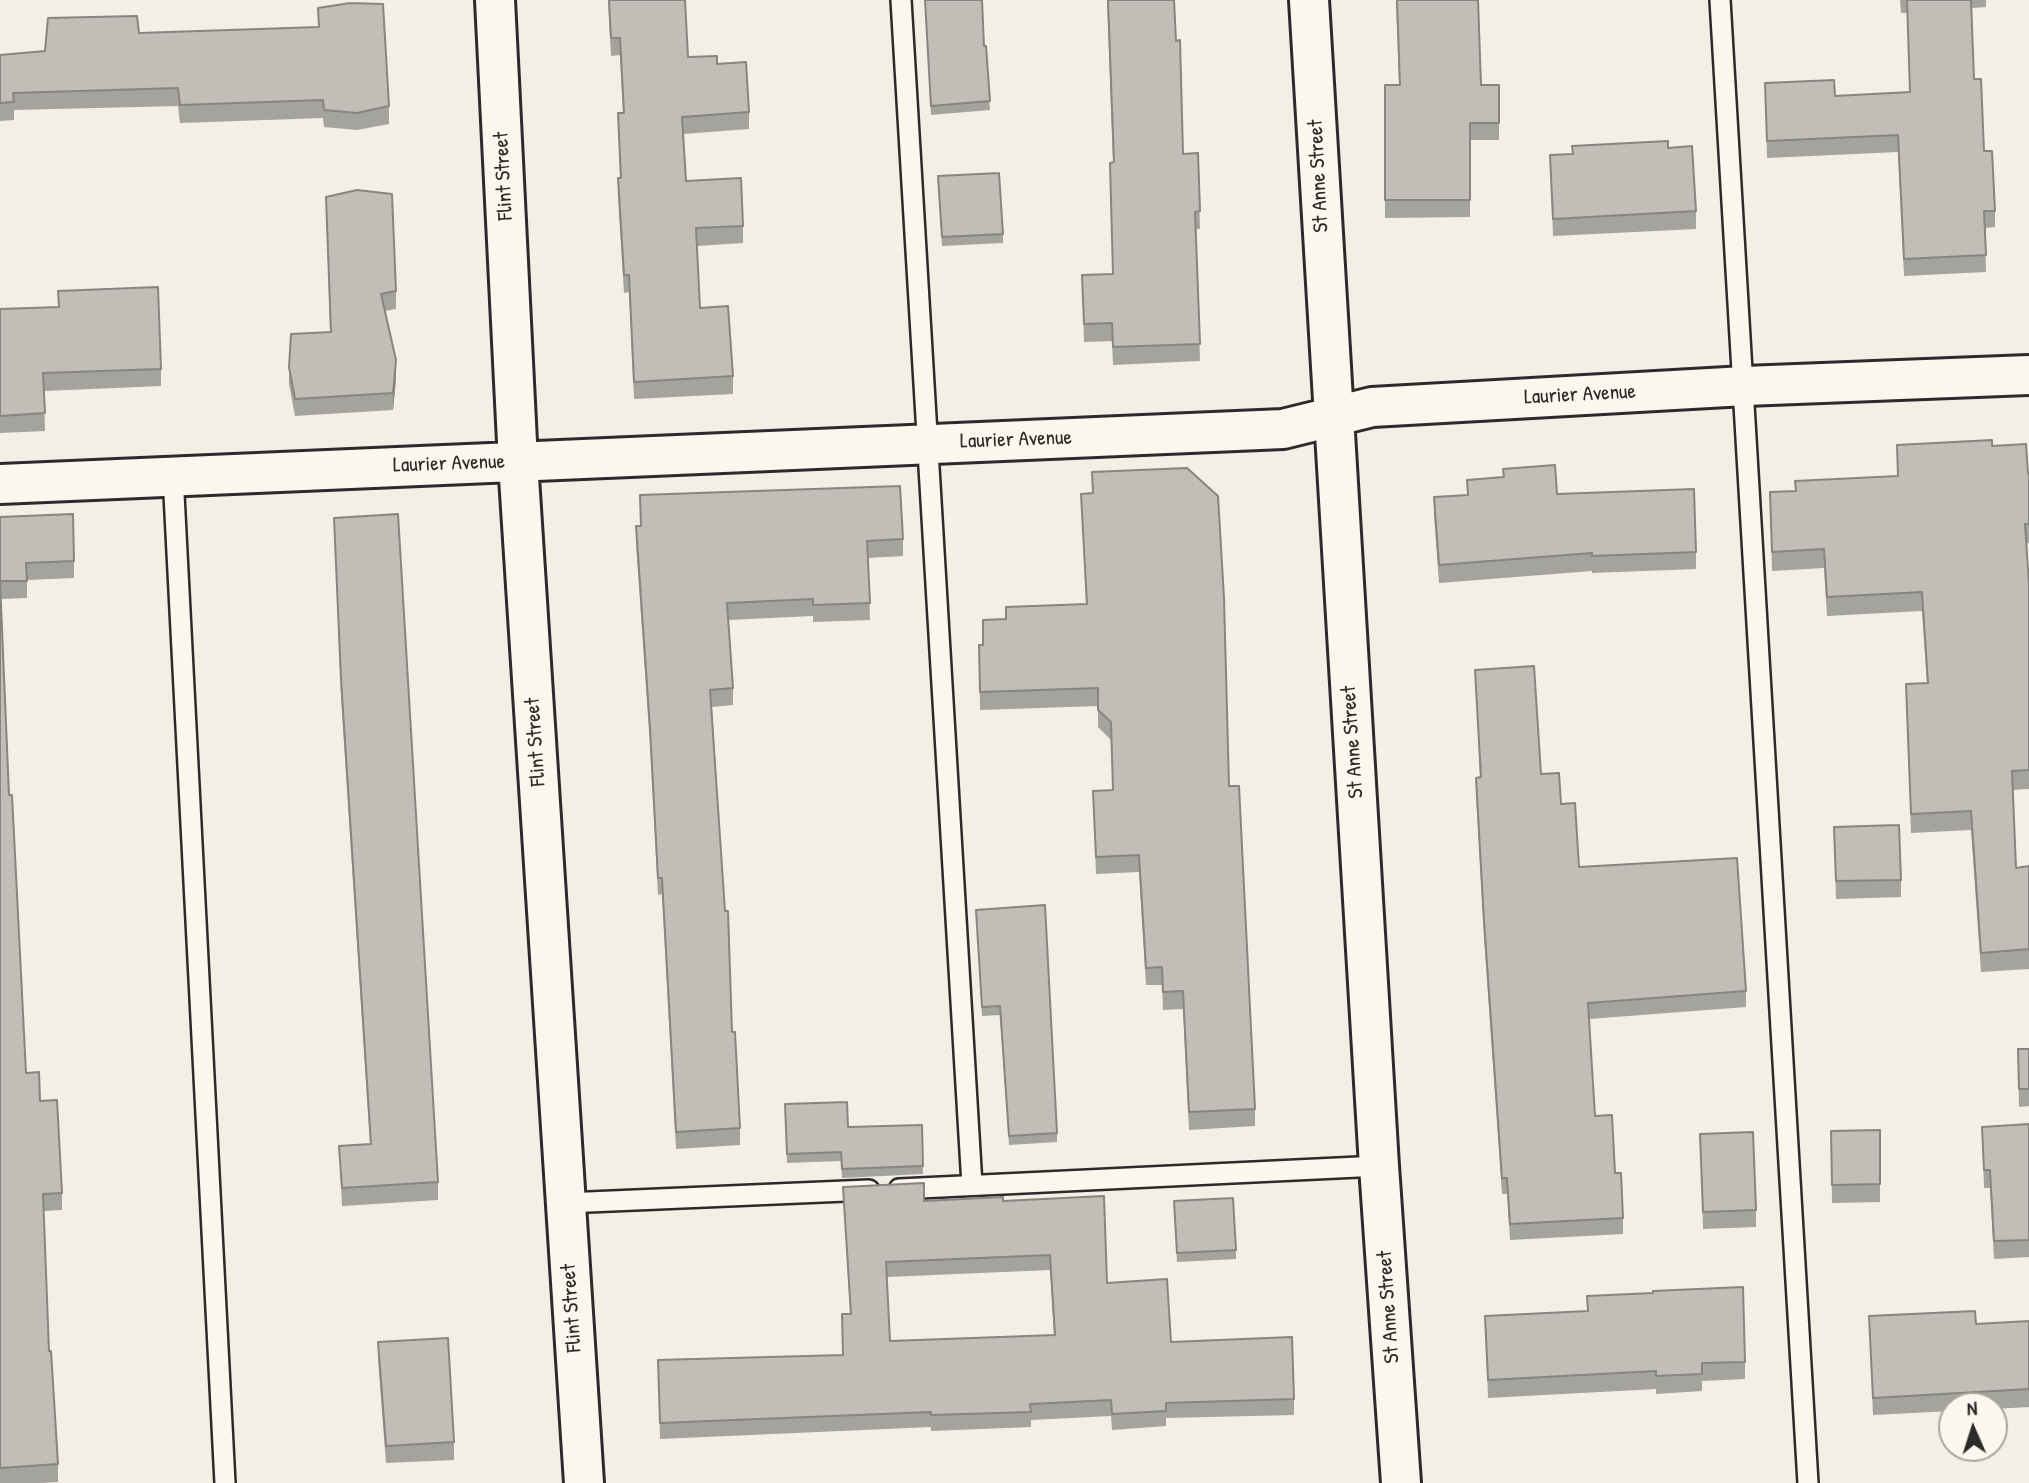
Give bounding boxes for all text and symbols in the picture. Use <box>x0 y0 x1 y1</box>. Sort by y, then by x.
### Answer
street label: St Anne Street <box>1303 119 1335 233</box>
street label: Flint Street <box>489 131 519 221</box>
street label: Laurier Avenue <box>1524 379 1636 411</box>
street label: Laurier Avenue <box>960 425 1072 455</box>
street label: Laurier Avenue <box>393 449 505 479</box>
street label: St Anne Street <box>1336 685 1370 799</box>
street label: Flint Street <box>520 697 552 787</box>
street label: St Anne Street <box>1372 1250 1406 1364</box>
street label: Flint Street <box>556 1263 588 1353</box>
north arrow <box>1938 1392 2008 1462</box>
text: N <box>1966 1395 1978 1421</box>

